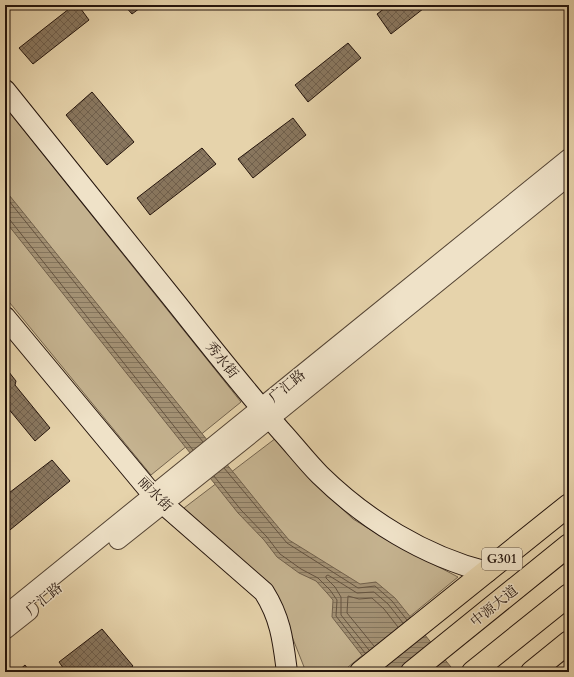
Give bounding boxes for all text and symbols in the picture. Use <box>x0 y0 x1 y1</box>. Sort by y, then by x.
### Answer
street label: 秀水街 <box>201 338 243 382</box>
street label: 广汇路 <box>265 365 309 407</box>
street label: 丽水街 <box>134 472 176 516</box>
road number: G301 <box>482 548 522 570</box>
street label: 广汇路 <box>22 578 66 620</box>
street label: 中源大道 <box>466 581 522 631</box>

